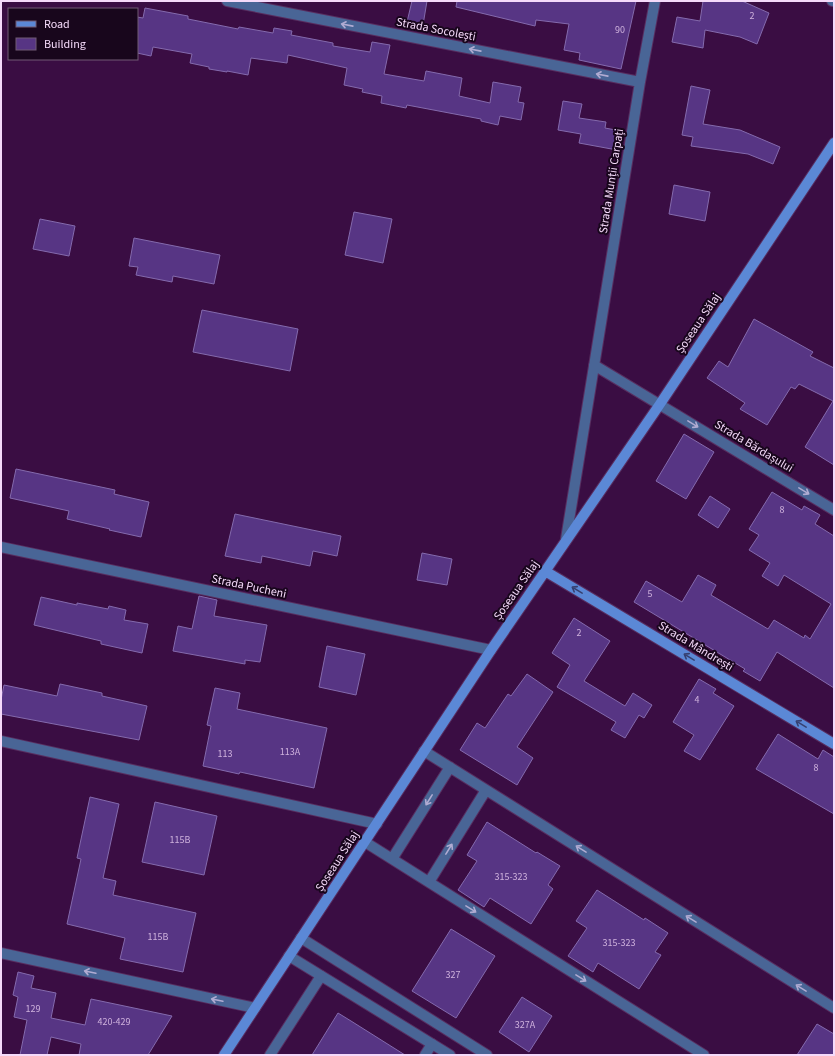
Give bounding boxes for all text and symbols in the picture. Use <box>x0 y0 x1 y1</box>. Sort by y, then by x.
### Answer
legend <box>8 8 138 60</box>
house number: 2 <box>750 9 755 23</box>
street label: Strada Socolești <box>395 13 477 46</box>
text: Road <box>44 16 70 33</box>
one-way arrow <box>341 20 354 28</box>
house number: 90 <box>615 23 625 37</box>
text: Building <box>44 36 86 53</box>
one-way arrow <box>468 45 481 53</box>
one-way arrow <box>596 70 609 78</box>
street label: Strada Munții Carpați <box>595 127 628 235</box>
street label: Șoseaua Sălaj <box>672 290 725 357</box>
street label: Strada Bărdașului <box>711 416 796 477</box>
one-way arrow <box>687 420 698 428</box>
one-way arrow <box>798 488 810 496</box>
house number: 8 <box>780 503 785 517</box>
street label: Șoseaua Sălaj <box>490 557 543 624</box>
street label: Strada Pucheni <box>210 570 288 603</box>
one-way arrow <box>571 586 583 594</box>
house number: 5 <box>648 587 653 601</box>
street label: Strada Mândrești <box>655 617 737 676</box>
house number: 2 <box>577 626 582 640</box>
one-way arrow <box>684 653 695 661</box>
house number: 4 <box>695 693 700 707</box>
one-way arrow <box>795 719 807 727</box>
house number: 113A <box>280 745 301 759</box>
house number: 113 <box>218 747 232 761</box>
house number: 8 <box>814 761 819 775</box>
one-way arrow <box>425 794 433 805</box>
street label: Șoseaua Sălaj <box>311 828 363 895</box>
house number: 115B <box>170 833 191 847</box>
one-way arrow <box>445 844 453 855</box>
one-way arrow <box>575 845 587 853</box>
house number: 315-323 <box>495 870 527 884</box>
one-way arrow <box>465 905 477 913</box>
one-way arrow <box>685 914 697 922</box>
house number: 115B <box>148 930 169 944</box>
house number: 315-323 <box>603 936 635 950</box>
one-way arrow <box>84 968 97 976</box>
house number: 327 <box>446 968 460 982</box>
one-way arrow <box>575 974 587 982</box>
one-way arrow <box>795 983 807 991</box>
one-way arrow <box>211 995 224 1003</box>
house number: 129 <box>26 1002 40 1016</box>
house number: 420-429 <box>98 1015 130 1029</box>
house number: 327A <box>515 1018 536 1032</box>

